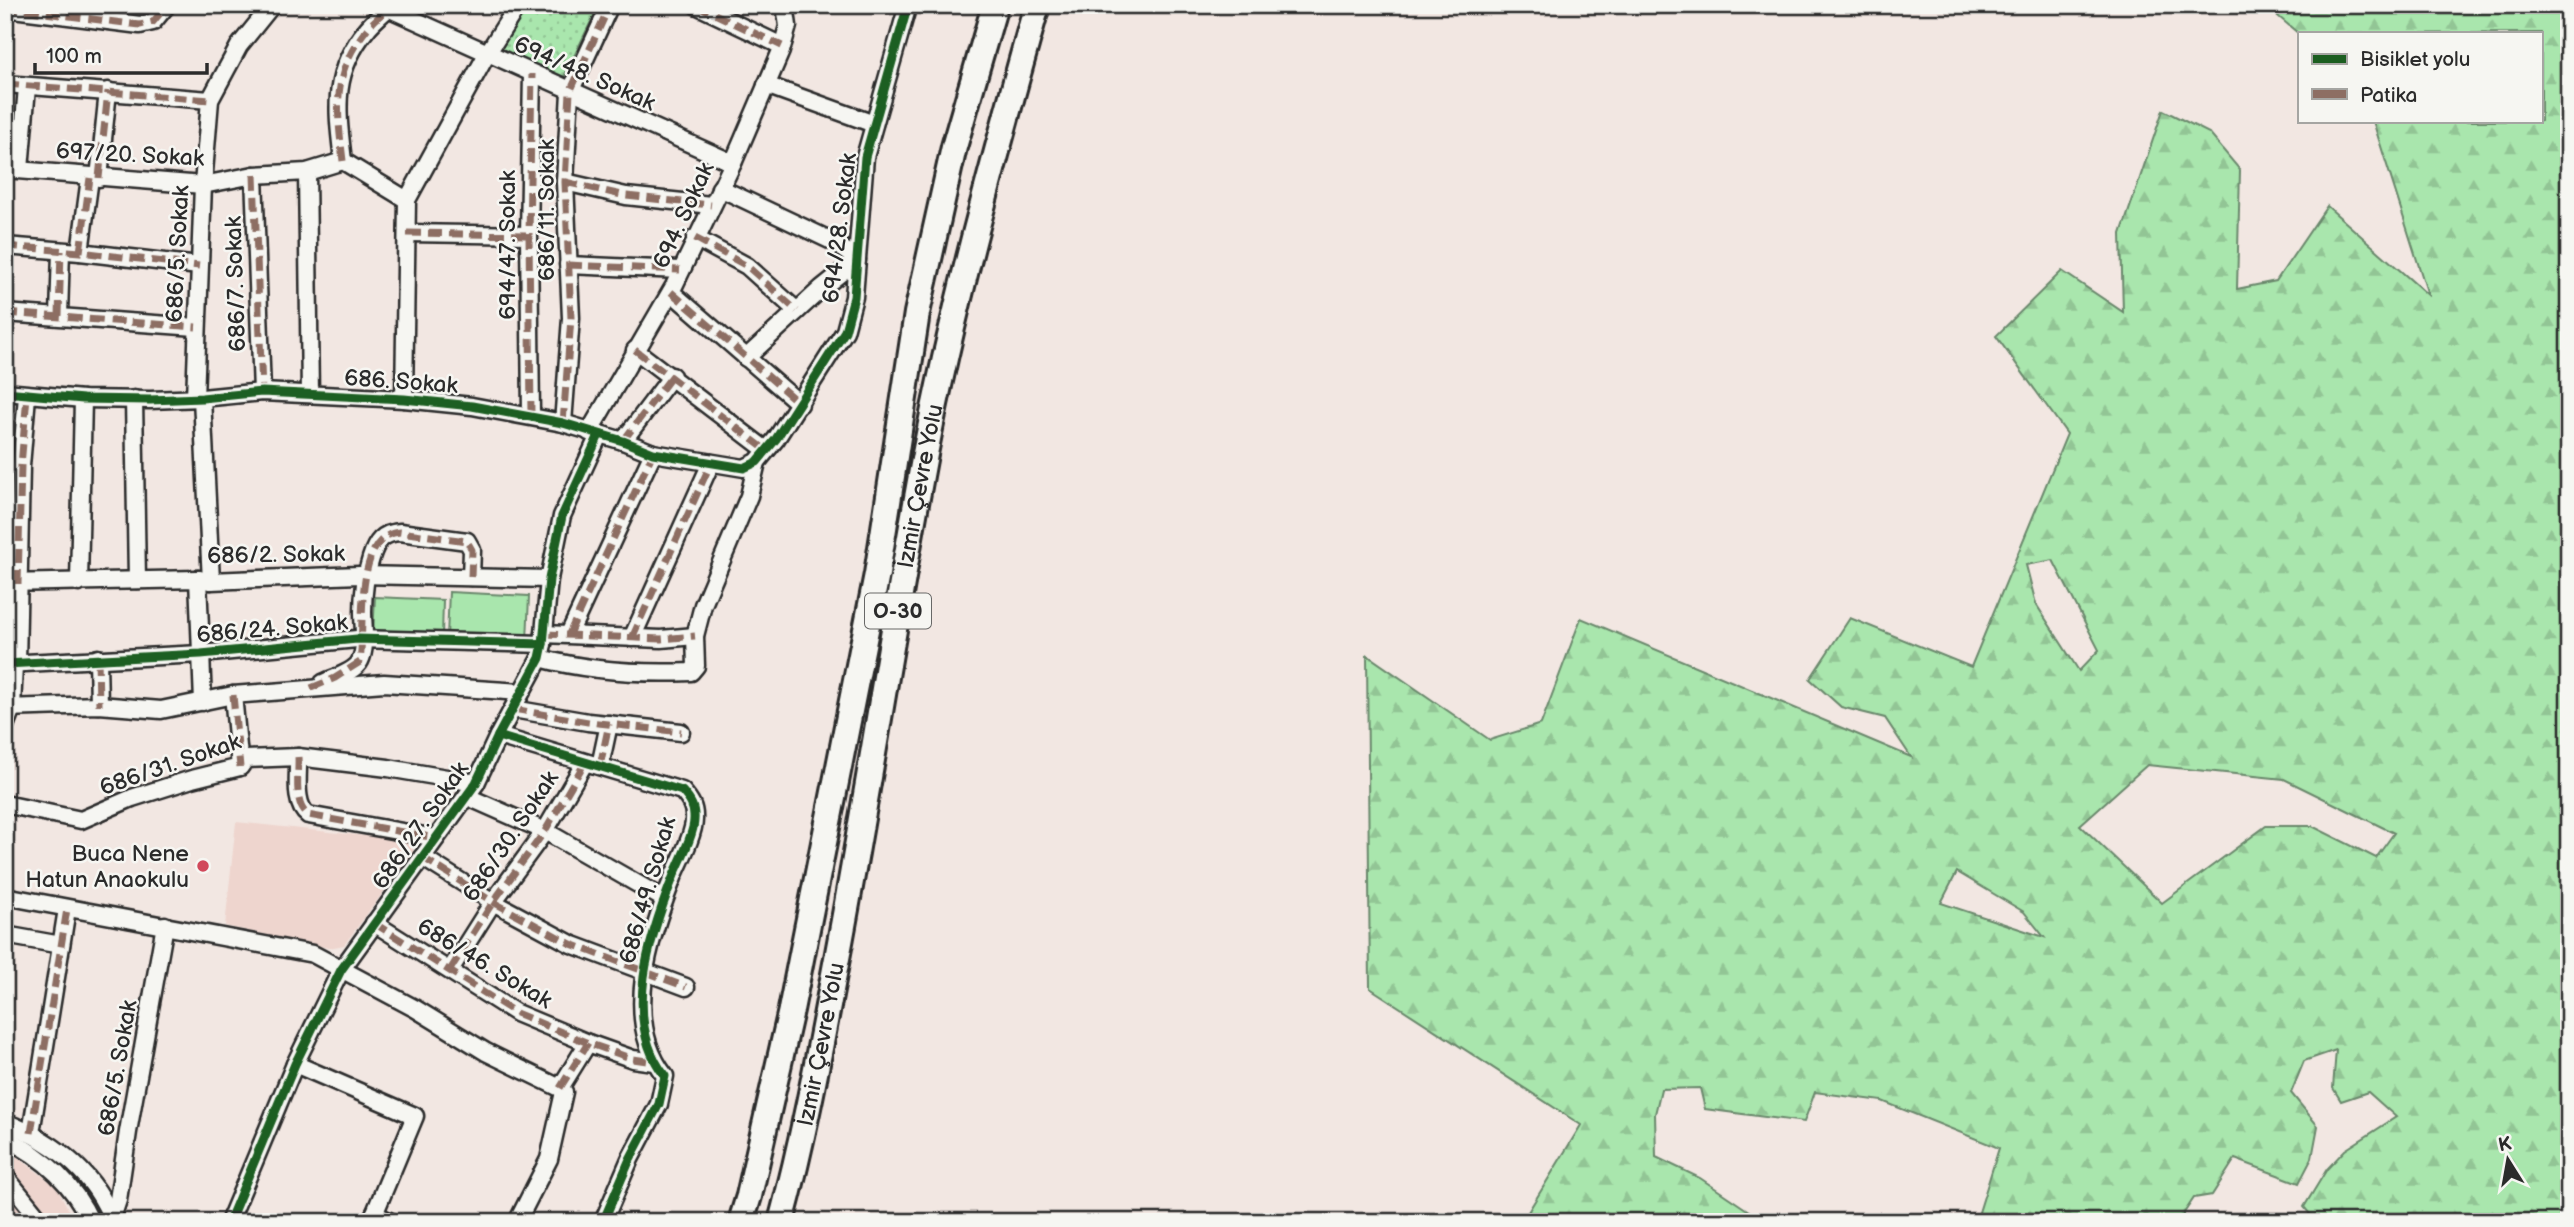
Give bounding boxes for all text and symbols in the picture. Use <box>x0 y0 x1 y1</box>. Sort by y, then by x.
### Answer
street label: 694/48. Sokak <box>510 30 660 118</box>
scale bar <box>35 32 206 76</box>
legend <box>2298 32 2542 122</box>
text: 100 m <box>46 44 102 69</box>
text: Bisiklet yolu <box>2360 47 2471 72</box>
text: Patika <box>2360 83 2417 108</box>
street label: 697/20. Sokak <box>55 137 206 173</box>
street label: 686/11. Sokak <box>533 138 561 281</box>
street label: 694/28. Sokak <box>817 151 863 305</box>
street label: 694. Sokak <box>647 157 721 273</box>
street label: 694/47. Sokak <box>494 170 522 320</box>
street label: 686/5. Sokak <box>160 184 196 323</box>
street label: 686/7. Sokak <box>220 215 252 352</box>
street label: 686. Sokak <box>343 364 459 400</box>
street label: İzmir Çevre Yolu <box>892 402 950 570</box>
street label: 686/2. Sokak <box>207 540 346 570</box>
road number: O-30 <box>865 594 931 628</box>
street label: 686/24. Sokak <box>195 608 350 650</box>
street label: 686/31. Sokak <box>96 727 245 802</box>
street label: 686/27. Sokak <box>367 756 475 895</box>
street label: 686/30. Sokak <box>457 765 565 907</box>
street label: 686/49. Sokak <box>614 813 683 967</box>
place label: Buca Nene Hatun Anaokulu <box>25 840 189 894</box>
marker: Buca Nene Hatun Anaokulu <box>195 858 211 874</box>
street label: 686/46. Sokak <box>412 913 558 1015</box>
street label: İzmir Çevre Yolu <box>791 960 851 1129</box>
street label: 686/5. Sokak <box>92 997 144 1138</box>
north arrow <box>2472 1126 2542 1196</box>
text: K <box>2497 1132 2514 1157</box>

